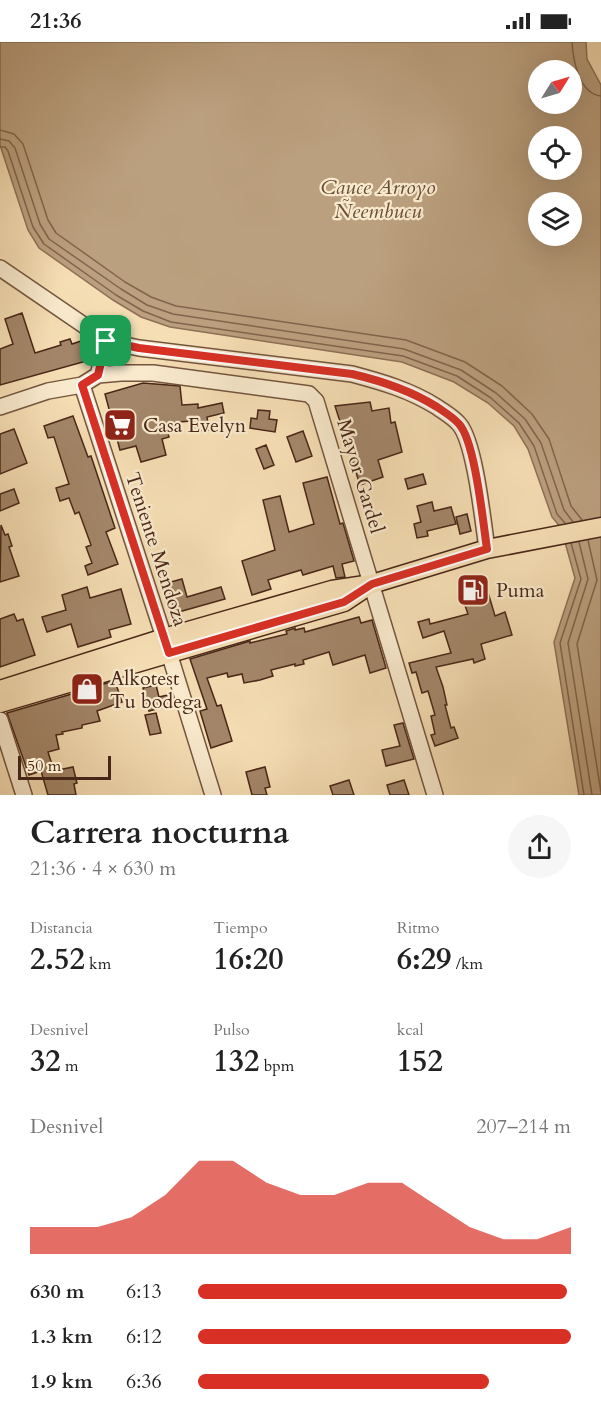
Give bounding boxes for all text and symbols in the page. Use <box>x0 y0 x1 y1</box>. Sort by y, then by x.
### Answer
text: 21:36 <box>30 6 81 36</box>
north arrow <box>528 60 582 114</box>
map controls <box>528 60 582 246</box>
button: locate <box>528 126 582 180</box>
water label: Cauce Arroyo Ñeembucu <box>321 173 436 226</box>
button: layers <box>528 192 582 246</box>
pin <box>80 315 131 366</box>
icon: arrive <box>89 324 122 357</box>
supermarket icon: Casa Evelyn <box>102 407 138 443</box>
place label: Casa Evelyn <box>143 412 247 439</box>
street label: Mayor Gardel <box>330 416 391 537</box>
street label: Teniente Mendoza <box>119 469 194 630</box>
fuel station icon: Puma <box>455 572 491 608</box>
place label: Puma <box>496 577 545 604</box>
place label: Alkotest Tu bodega <box>110 665 202 715</box>
shop icon: Alkotest Tu bodega <box>69 671 105 707</box>
scale bar <box>18 753 111 780</box>
text: 50 m <box>27 755 61 777</box>
text: Carrera nocturna <box>30 810 289 855</box>
button: share <box>508 815 571 878</box>
text: 21:36 · 4 × 630 m <box>30 855 176 882</box>
text: Distancia <box>30 917 93 939</box>
text: Tiempo <box>213 917 268 939</box>
text: Ritmo <box>397 917 439 939</box>
text: 2.52 <box>30 939 85 980</box>
text: 16:20 <box>213 939 284 980</box>
text: 6:29 <box>397 939 451 980</box>
text: km <box>85 953 111 975</box>
text: /km <box>451 953 483 975</box>
text: Desnivel <box>30 1019 89 1041</box>
text: Pulso <box>213 1019 250 1041</box>
text: kcal <box>397 1019 424 1041</box>
text: 32 <box>30 1041 61 1082</box>
text: 132 <box>213 1041 259 1082</box>
text: 152 <box>397 1041 443 1082</box>
text: m <box>61 1055 79 1077</box>
text: bpm <box>259 1055 294 1077</box>
text: Desnivel <box>30 1113 103 1140</box>
text: 207–214 m <box>476 1113 571 1140</box>
text: 630 m <box>30 1278 85 1305</box>
text: 6:13 <box>126 1278 162 1305</box>
text: 1.3 km <box>30 1323 93 1350</box>
text: 6:12 <box>126 1323 162 1350</box>
text: 1.9 km <box>30 1368 93 1395</box>
text: 6:36 <box>126 1368 162 1395</box>

